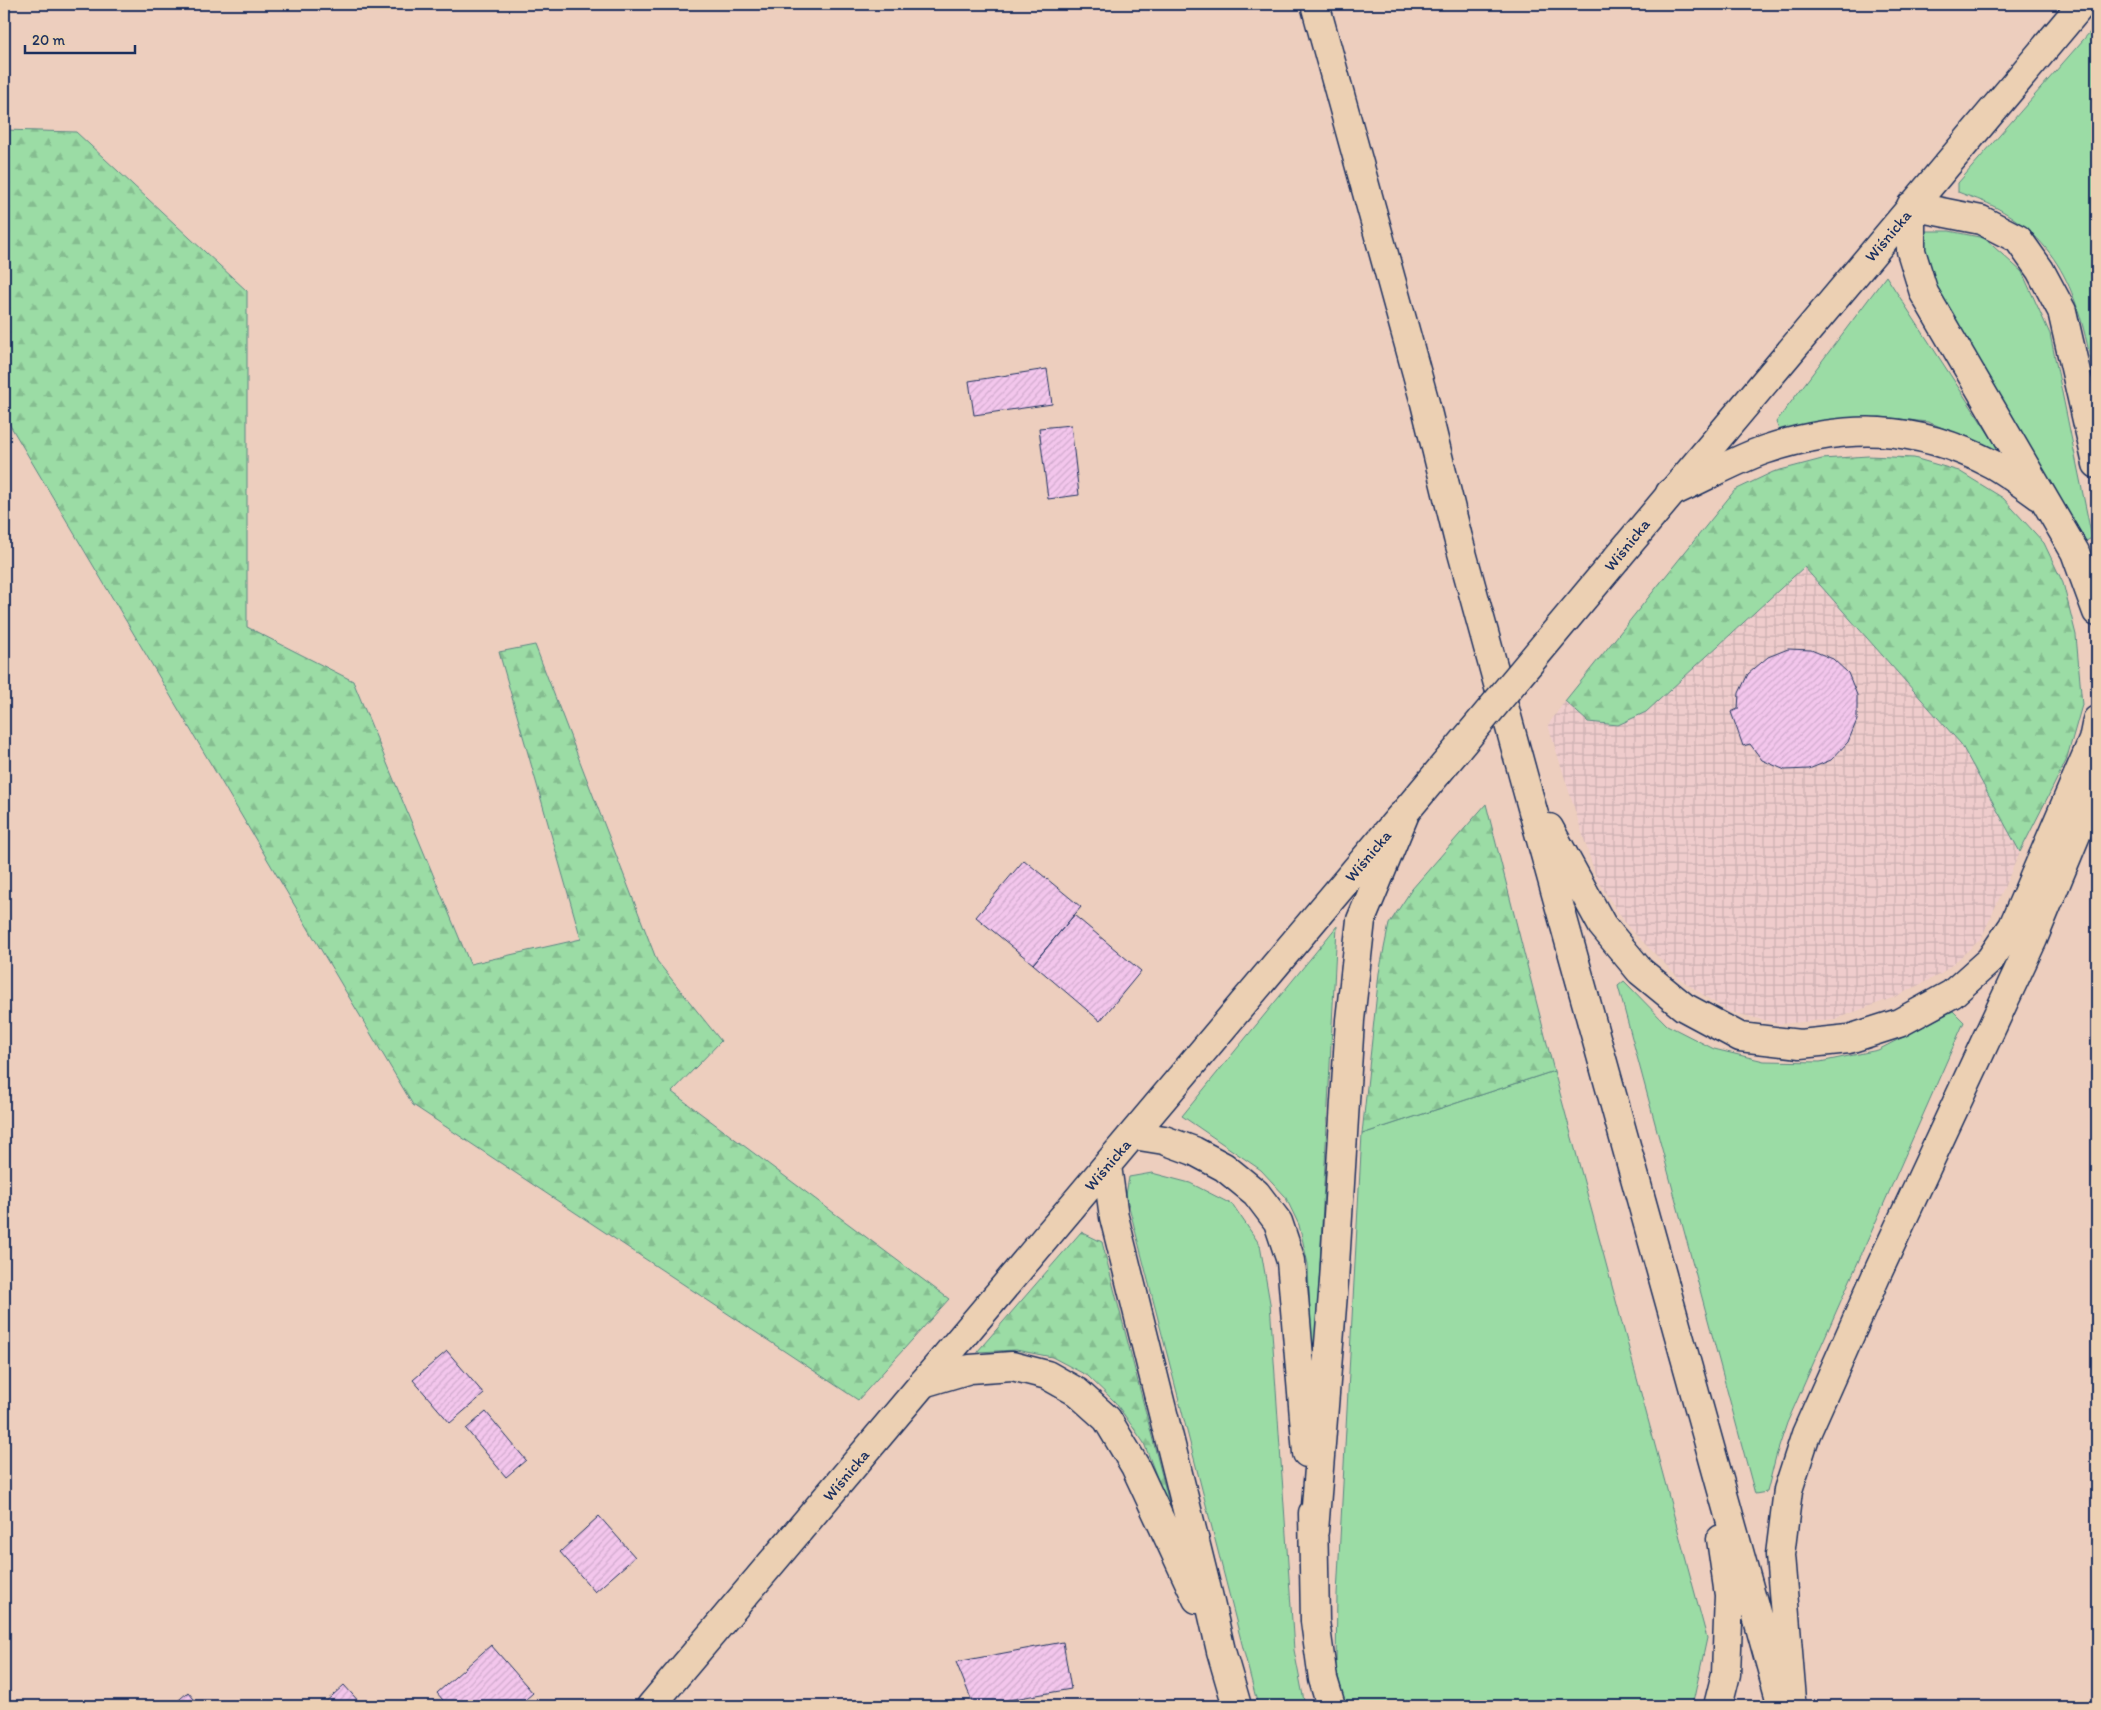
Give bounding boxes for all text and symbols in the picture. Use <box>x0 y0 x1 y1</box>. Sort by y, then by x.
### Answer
scale bar <box>25 22 135 54</box>
text: 20 m <box>32 31 66 49</box>
street label: Wiśnicka <box>1860 205 1915 265</box>
street label: Wiśnicka <box>1600 514 1654 575</box>
street label: Wiśnicka <box>1340 825 1395 885</box>
street label: Wiśnicka <box>1080 1134 1135 1194</box>
street label: Wiśnicka <box>818 1445 873 1505</box>

